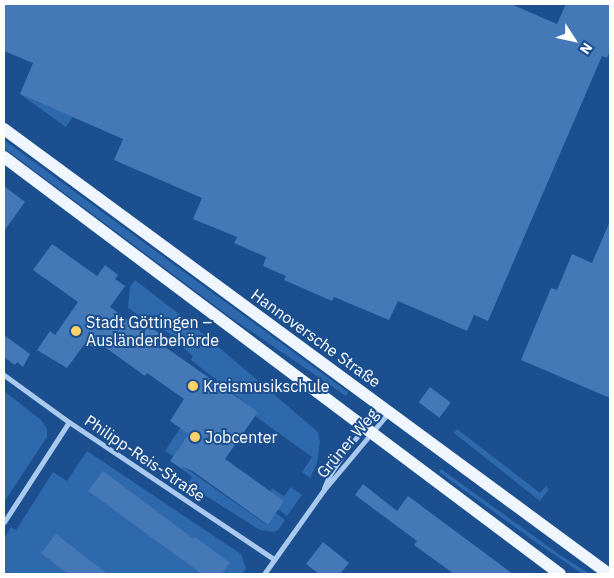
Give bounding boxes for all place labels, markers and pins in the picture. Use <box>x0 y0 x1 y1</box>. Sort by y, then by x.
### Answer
place label: Stadt Göttingen – Ausländerbehörde <box>86 312 219 350</box>
marker: Stadt Göttingen – Ausländerbehörde <box>70 325 82 337</box>
place label: Kreismusikschule <box>203 376 330 396</box>
marker: Kreismusikschule <box>187 380 199 392</box>
place label: Jobcenter <box>205 427 277 447</box>
marker: Jobcenter <box>189 431 201 443</box>

